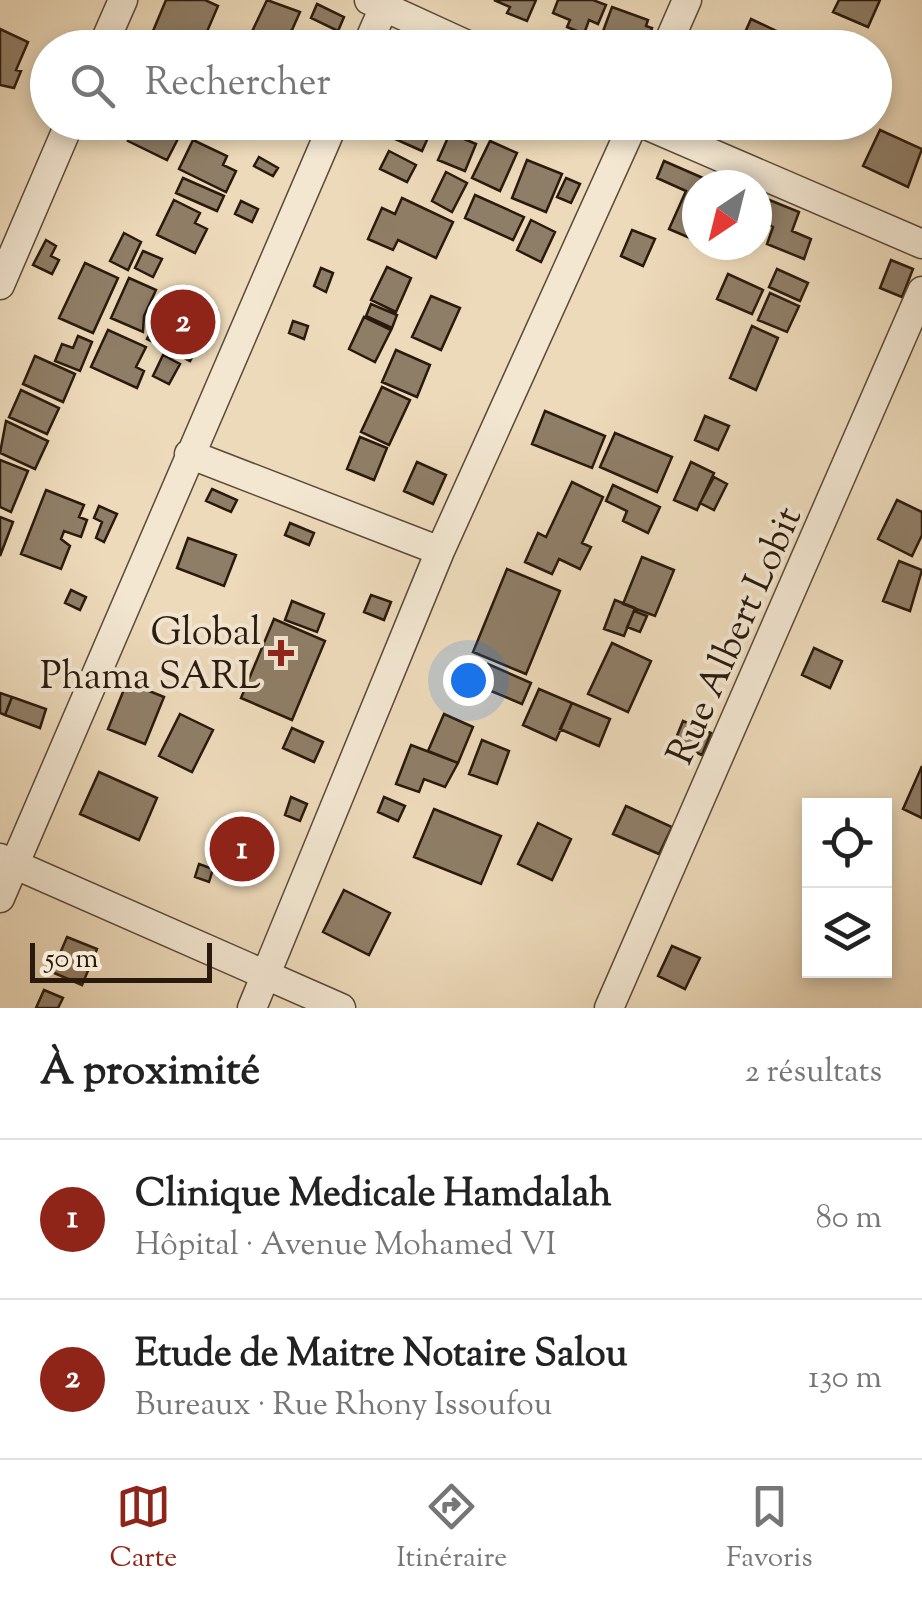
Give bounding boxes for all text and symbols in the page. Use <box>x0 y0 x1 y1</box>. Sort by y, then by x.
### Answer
search box <box>30 30 892 140</box>
icon: search <box>65 58 120 113</box>
text: Rechercher <box>145 58 331 112</box>
north arrow <box>682 170 772 260</box>
pin: 2 <box>150 284 216 360</box>
street label: Rue Albert Lobit <box>656 499 818 774</box>
place label: Global Phama SARL <box>40 608 261 706</box>
marker: Global Phama SARL <box>270 642 292 664</box>
your location <box>443 655 494 706</box>
map controls <box>802 798 892 978</box>
button: locate <box>802 798 892 888</box>
pin: 1 <box>210 812 274 886</box>
button: layers <box>802 888 892 978</box>
scale bar <box>30 938 212 983</box>
text: 50 m <box>45 940 99 980</box>
text: À proximité <box>40 1043 260 1103</box>
text: 2 résultats <box>745 1050 882 1096</box>
text: Clinique Medicale Hamdalah <box>135 1169 612 1223</box>
text: 1 <box>67 1196 78 1242</box>
text: 80 m <box>816 1196 882 1242</box>
text: Hôpital · Avenue Mohamed VI <box>135 1223 556 1269</box>
text: Etude de Maitre Notaire Salou <box>135 1329 627 1383</box>
text: 2 <box>65 1356 80 1402</box>
text: 130 m <box>808 1356 882 1402</box>
text: Bureaux · Rue Rhony Issoufou <box>135 1383 552 1429</box>
tab: Carte <box>110 1479 177 1579</box>
tab: Itinéraire <box>396 1479 507 1579</box>
tab: Favoris <box>726 1479 812 1579</box>

